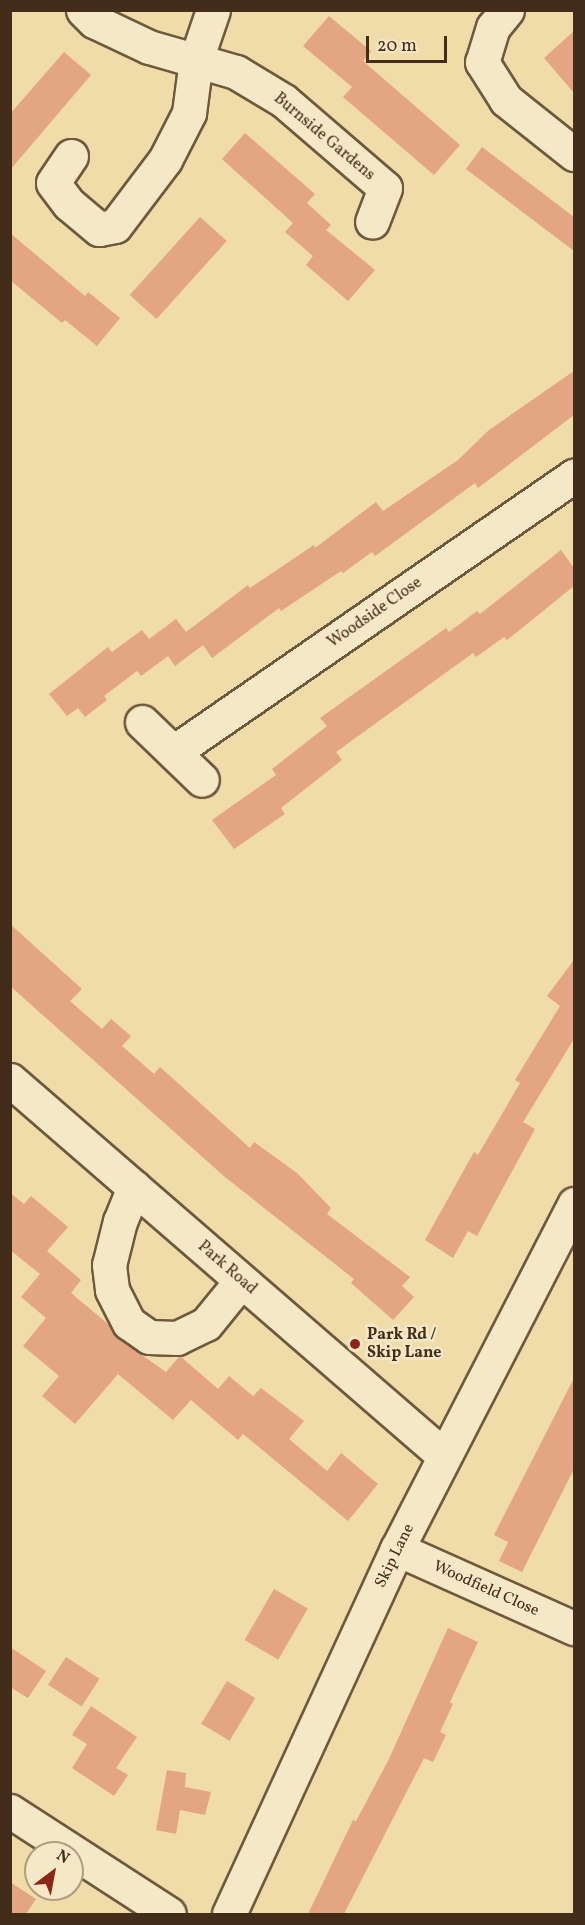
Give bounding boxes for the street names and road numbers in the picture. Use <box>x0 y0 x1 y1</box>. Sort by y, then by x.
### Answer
street label: Burnside Gardens <box>270 89 378 185</box>
street label: Woodside Close <box>324 573 426 653</box>
street label: Park Road <box>194 1237 260 1299</box>
street label: Skip Lane <box>371 1521 419 1591</box>
street label: Woodfield Close <box>430 1557 542 1621</box>

